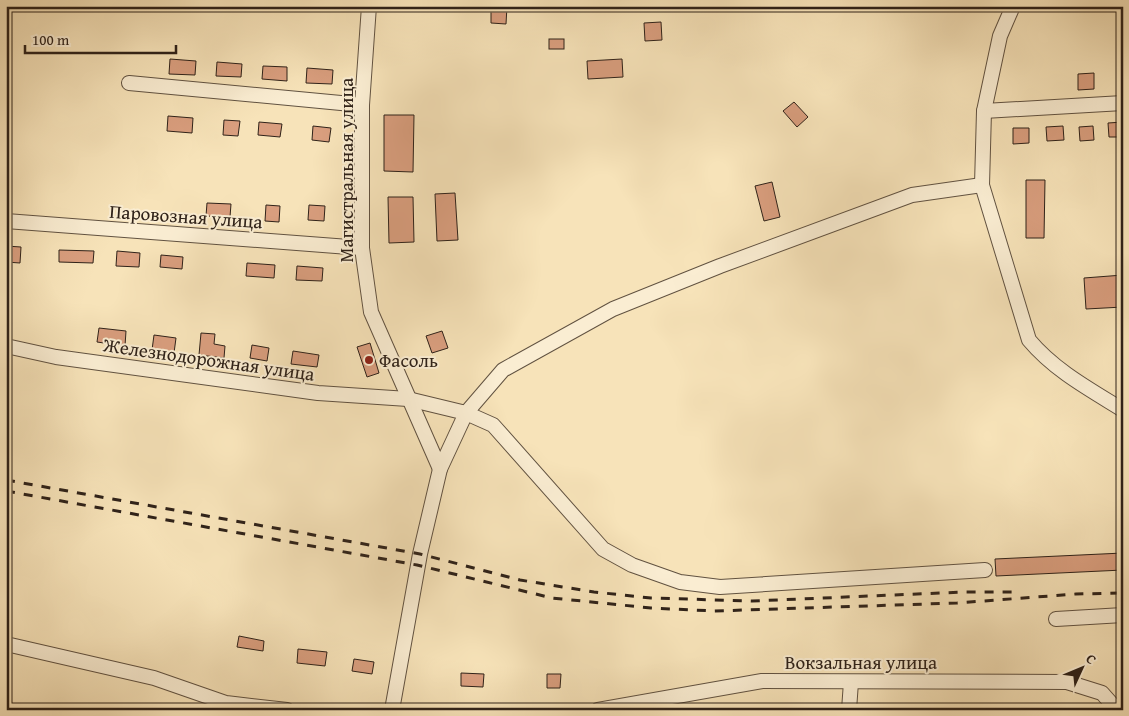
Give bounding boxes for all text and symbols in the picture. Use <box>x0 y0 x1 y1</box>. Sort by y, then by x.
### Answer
scale bar <box>25 22 176 54</box>
text: 100 m <box>32 29 70 50</box>
street label: Магистральная улица <box>332 78 360 262</box>
street label: Паровозная улица <box>108 197 264 235</box>
street label: Железнодорожная улица <box>101 330 316 388</box>
place label: Фасоль <box>379 346 438 374</box>
marker: Фасоль <box>363 354 375 366</box>
north arrow <box>1056 644 1106 694</box>
street label: Вокзальная улица <box>785 648 937 676</box>
text: С <box>1081 649 1101 669</box>

